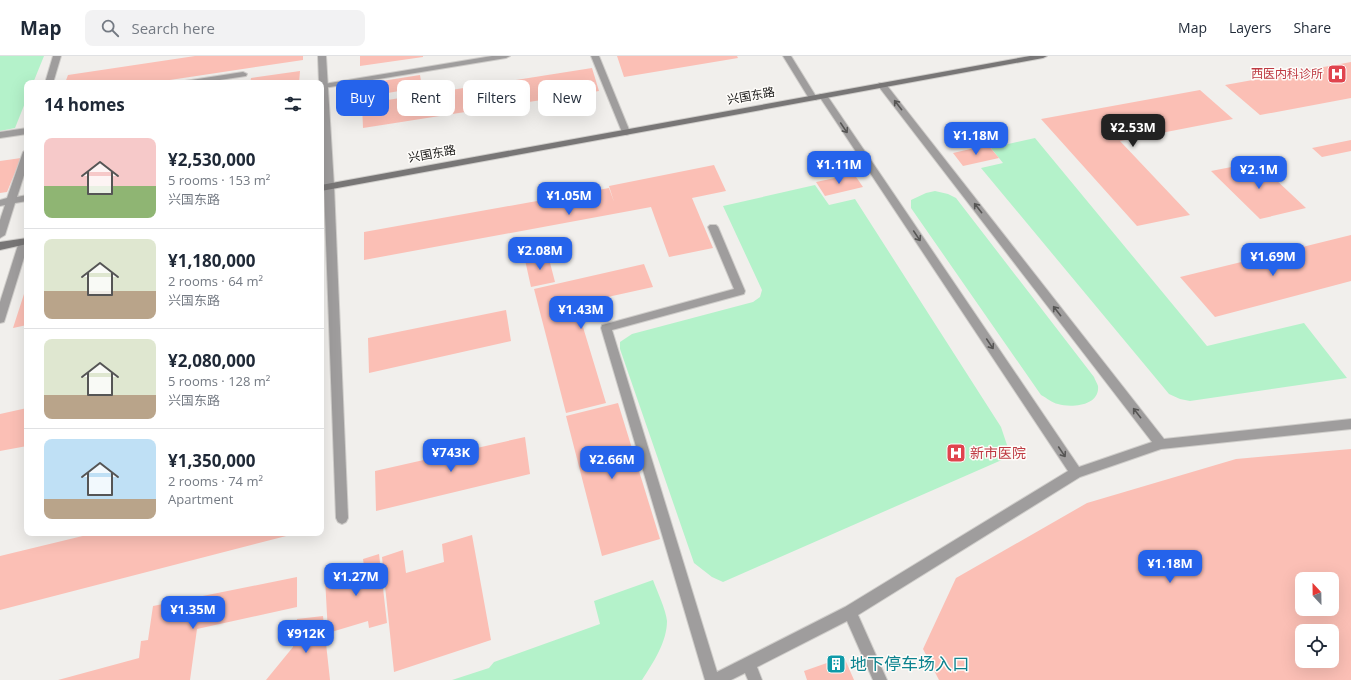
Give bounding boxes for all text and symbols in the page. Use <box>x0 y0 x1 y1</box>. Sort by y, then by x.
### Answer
search box <box>85 10 365 46</box>
text: Map <box>20 15 61 41</box>
icon: search <box>99 17 121 39</box>
text: Search here <box>131 18 215 38</box>
text: Map <box>1178 18 1207 37</box>
text: Layers <box>1229 18 1271 37</box>
text: Share <box>1293 18 1331 37</box>
hospital icon: 西医内科诊所 <box>1326 63 1348 85</box>
place label: 西医内科诊所 <box>1251 65 1323 82</box>
chip: Buy <box>336 80 389 116</box>
chip: Rent <box>397 80 455 116</box>
chip: Filters <box>463 80 530 116</box>
chip: New <box>538 80 596 116</box>
street label: 兴国东路 <box>726 83 776 108</box>
text: 14 homes <box>44 93 125 116</box>
icon: filters <box>282 93 304 115</box>
one-way arrow <box>894 100 902 111</box>
pin: ¥2.53M <box>1100 114 1166 148</box>
text: ¥2.53M <box>1110 118 1156 136</box>
pin: ¥1.18M <box>943 122 1009 156</box>
one-way arrow <box>840 123 849 134</box>
text: ¥1.18M <box>953 126 999 144</box>
street label: 兴国东路 <box>407 141 457 166</box>
text: ¥2,530,000 <box>168 148 255 171</box>
pin: ¥1.11M <box>806 151 872 185</box>
icon: home <box>76 154 124 202</box>
text: ¥1.11M <box>816 155 862 173</box>
pin: ¥2.1M <box>1231 156 1287 190</box>
text: ¥2.1M <box>1240 160 1278 178</box>
text: 5 rooms · 153 m² <box>168 171 270 189</box>
pin: ¥1.05M <box>536 182 602 216</box>
text: ¥1.05M <box>546 186 592 204</box>
text: 兴国东路 <box>168 190 220 208</box>
one-way arrow <box>973 203 982 214</box>
one-way arrow <box>913 230 921 241</box>
pin: ¥2.08M <box>507 237 573 271</box>
text: ¥2.08M <box>517 241 563 259</box>
pin: ¥1.69M <box>1240 243 1306 277</box>
text: ¥1.69M <box>1250 247 1296 265</box>
text: ¥1,180,000 <box>168 249 255 272</box>
icon: home <box>76 255 124 303</box>
text: 2 rooms · 64 m² <box>168 272 263 290</box>
text: 兴国东路 <box>168 291 220 309</box>
pin: ¥1.43M <box>548 296 614 330</box>
text: ¥1.43M <box>558 300 604 318</box>
one-way arrow <box>1053 305 1062 316</box>
one-way arrow <box>986 338 994 350</box>
text: ¥2,080,000 <box>168 349 255 372</box>
icon: home <box>76 355 124 403</box>
text: 5 rooms · 128 m² <box>168 372 270 390</box>
text: 兴国东路 <box>168 391 220 409</box>
one-way arrow <box>1133 408 1142 419</box>
pin: ¥743K <box>423 439 479 473</box>
hospital icon: 新市医院 <box>945 442 967 464</box>
text: ¥743K <box>432 443 470 461</box>
place label: 新市医院 <box>970 443 1026 462</box>
pin: ¥2.66M <box>579 446 645 480</box>
one-way arrow <box>1058 446 1066 457</box>
text: ¥1,350,000 <box>168 449 255 472</box>
text: ¥2.66M <box>589 450 635 468</box>
icon: home <box>76 455 124 503</box>
text: 2 rooms · 74 m² <box>168 472 263 490</box>
text: Apartment <box>168 490 233 508</box>
pin: ¥1.18M <box>1137 550 1203 584</box>
text: ¥1.18M <box>1147 554 1193 572</box>
pin: ¥1.27M <box>323 563 389 597</box>
text: ¥1.27M <box>333 567 379 585</box>
north arrow <box>1295 572 1339 616</box>
map controls <box>1295 572 1339 668</box>
pin: ¥1.35M <box>160 596 226 630</box>
text: ¥1.35M <box>170 600 216 618</box>
pin: ¥912K <box>278 620 334 654</box>
text: ¥912K <box>287 624 325 642</box>
button: locate <box>1295 624 1339 668</box>
place label: 地下停车场入口 <box>850 652 969 675</box>
building icon: 地下停车场入口 <box>825 653 847 675</box>

